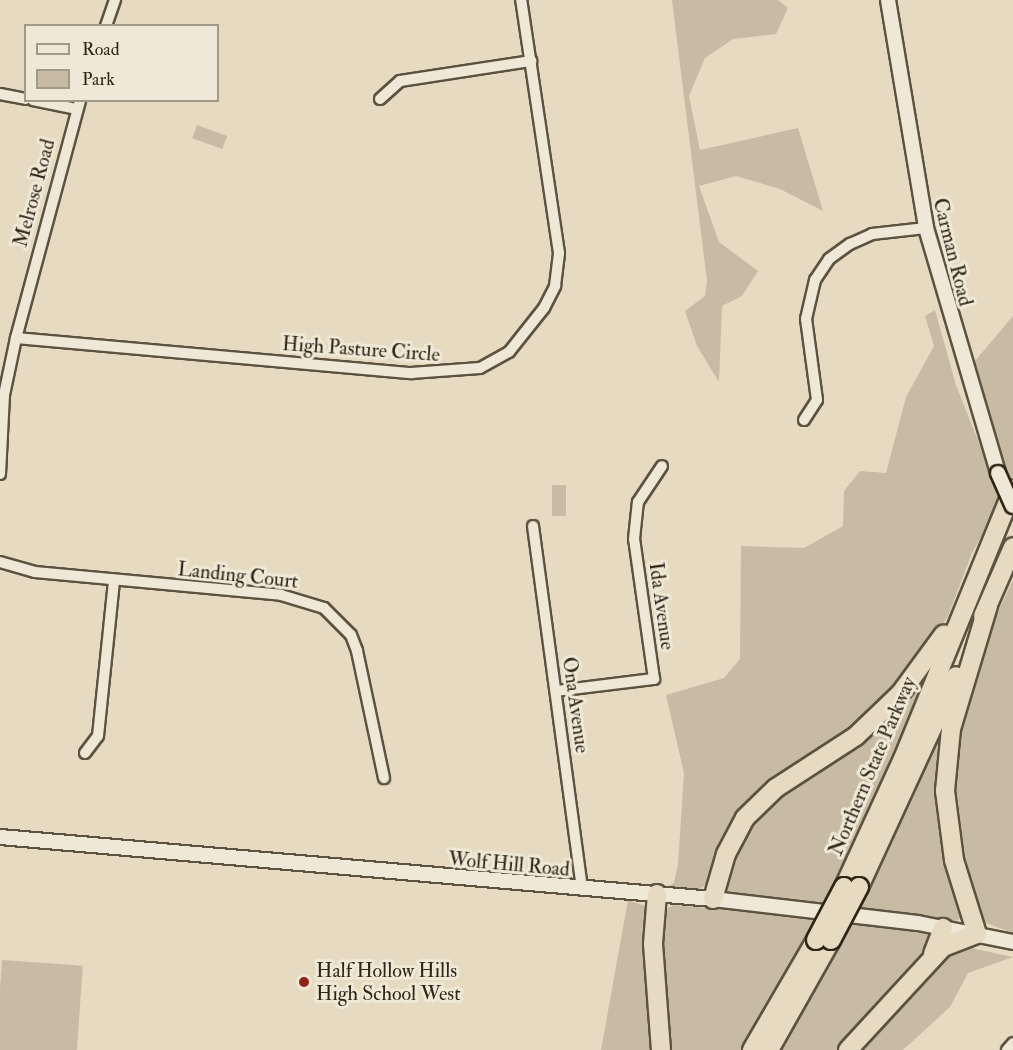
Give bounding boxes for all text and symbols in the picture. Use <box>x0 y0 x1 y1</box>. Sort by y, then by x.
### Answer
legend <box>24 24 219 102</box>
text: Road <box>82 38 120 61</box>
text: Park <box>82 68 115 91</box>
street label: Melrose Road <box>8 136 60 250</box>
street label: Carman Road <box>928 196 978 308</box>
street label: High Pasture Circle <box>281 332 441 366</box>
street label: Landing Court <box>177 557 299 593</box>
street label: Ida Avenue <box>644 561 680 651</box>
street label: Ona Avenue <box>557 655 595 755</box>
street label: Northern State Parkway <box>823 673 921 859</box>
street label: Wolf Hill Road <box>447 847 571 881</box>
place label: Half Hollow Hills High School West <box>316 958 461 1005</box>
marker: Half Hollow Hills High School West <box>297 975 311 989</box>

